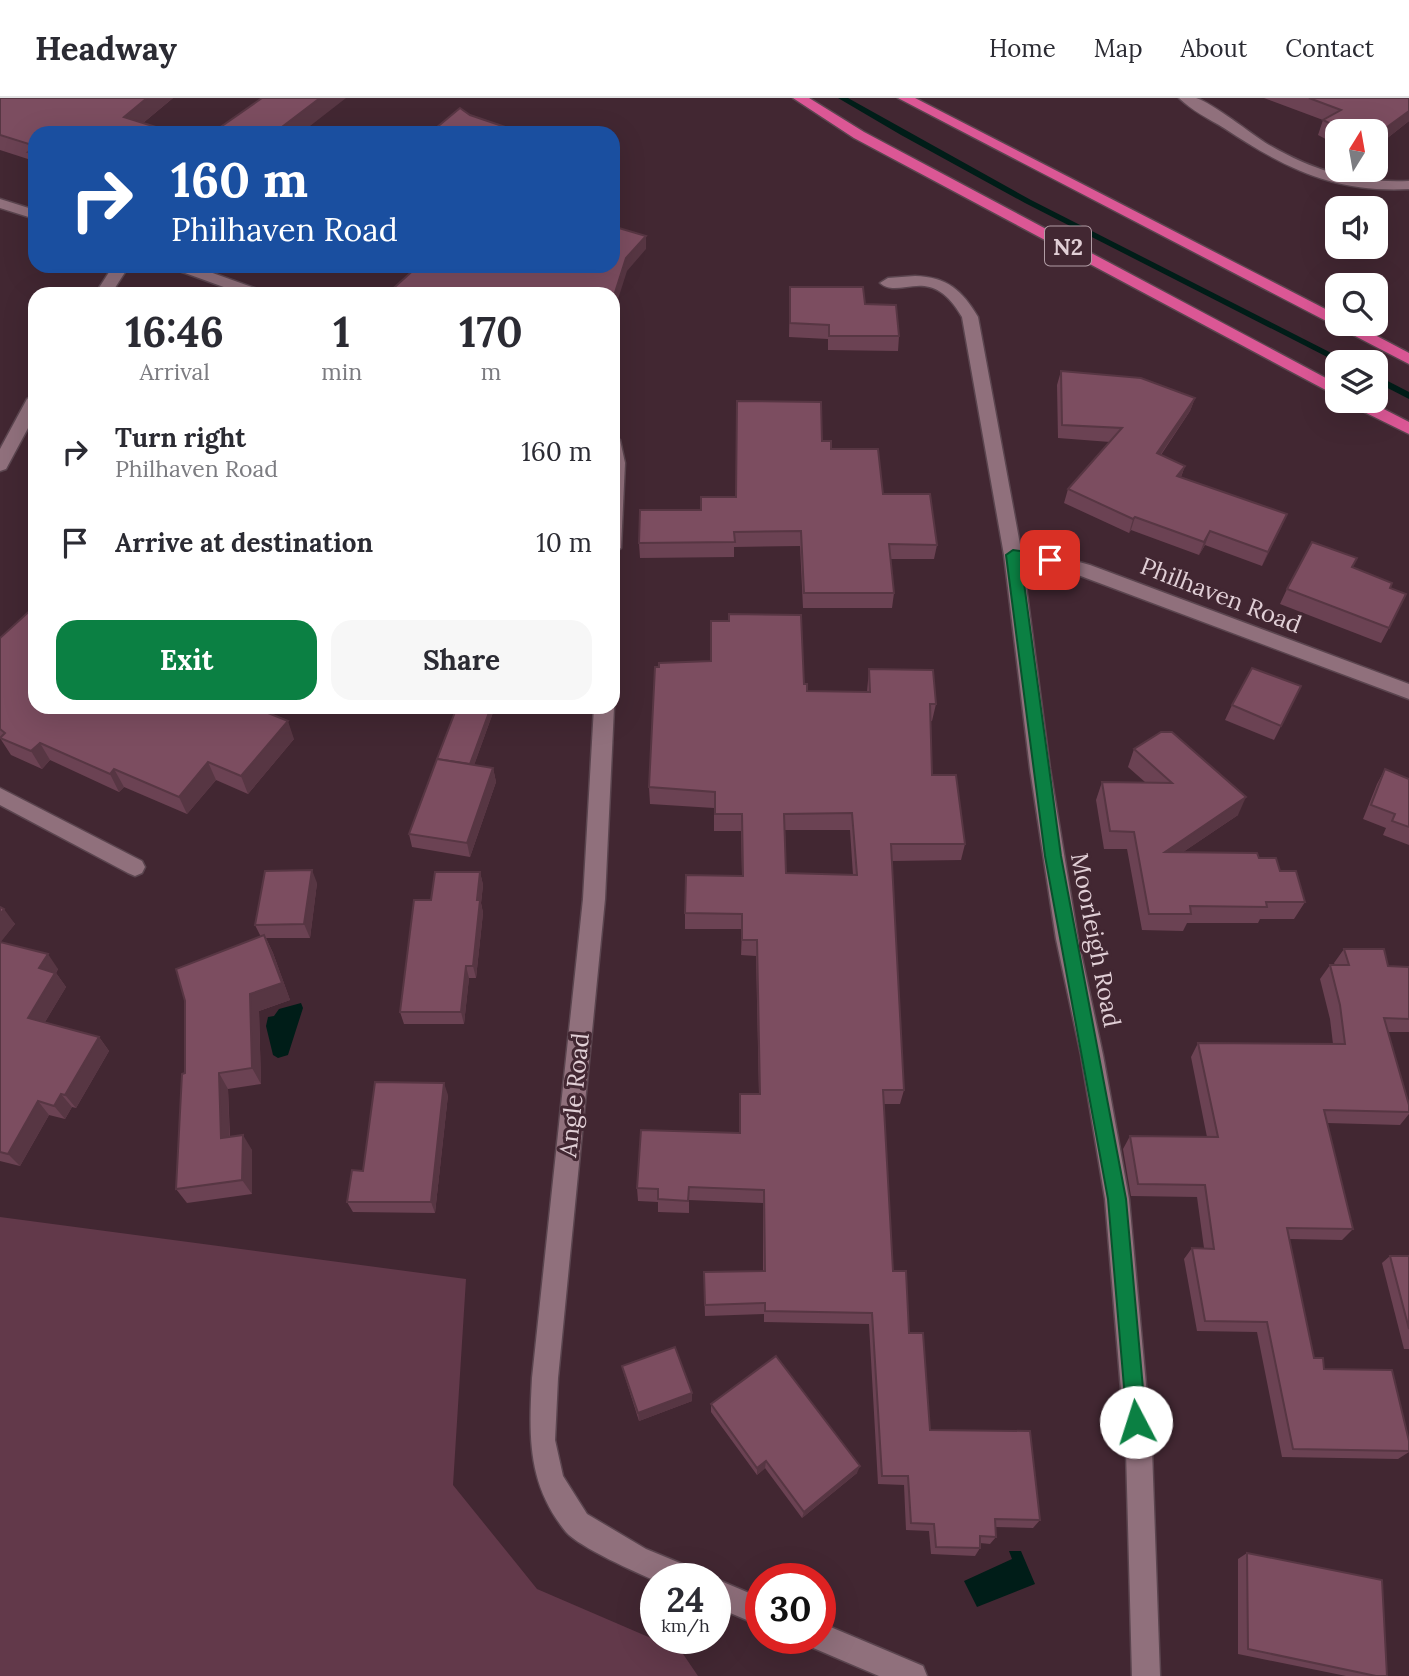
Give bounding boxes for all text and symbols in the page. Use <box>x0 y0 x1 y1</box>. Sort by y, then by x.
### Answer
text: Headway <box>35 27 177 69</box>
text: Home <box>989 33 1056 64</box>
text: Map <box>1094 33 1143 64</box>
text: About <box>1181 33 1247 64</box>
text: Contact <box>1285 33 1374 64</box>
north arrow <box>1325 119 1388 182</box>
map controls <box>1325 119 1388 413</box>
text: 160 m <box>171 148 308 210</box>
icon: right <box>56 154 147 245</box>
button: sound <box>1325 196 1388 259</box>
text: Philhaven Road <box>171 209 398 250</box>
road number: N2 <box>1045 226 1091 266</box>
button: search <box>1325 273 1388 336</box>
text: 16:46 <box>125 305 224 359</box>
text: 1 <box>333 305 350 359</box>
text: 170 <box>459 305 523 359</box>
button: layers <box>1325 350 1388 413</box>
text: Arrival <box>139 357 210 386</box>
text: min <box>321 357 362 386</box>
text: m <box>481 357 501 386</box>
text: Turn right <box>115 421 246 454</box>
icon: right <box>56 433 94 471</box>
text: 160 m <box>521 435 592 468</box>
text: Philhaven Road <box>115 454 278 483</box>
icon: arrive <box>56 524 94 562</box>
text: Arrive at destination <box>115 526 373 559</box>
text: 10 m <box>536 526 592 559</box>
pin <box>1020 530 1080 590</box>
icon: arrive <box>1031 541 1069 579</box>
street label: Philhaven Road <box>1136 550 1306 640</box>
button: Exit <box>56 620 317 700</box>
button: Share <box>331 620 592 700</box>
street label: Moorleigh Road <box>1064 850 1128 1030</box>
street label: Angle Road <box>552 1031 596 1160</box>
position arrow <box>1099 1385 1173 1459</box>
speed limit sign: 30 <box>745 1563 836 1654</box>
text: 24 <box>667 1577 704 1622</box>
text: km/h <box>661 1614 710 1637</box>

